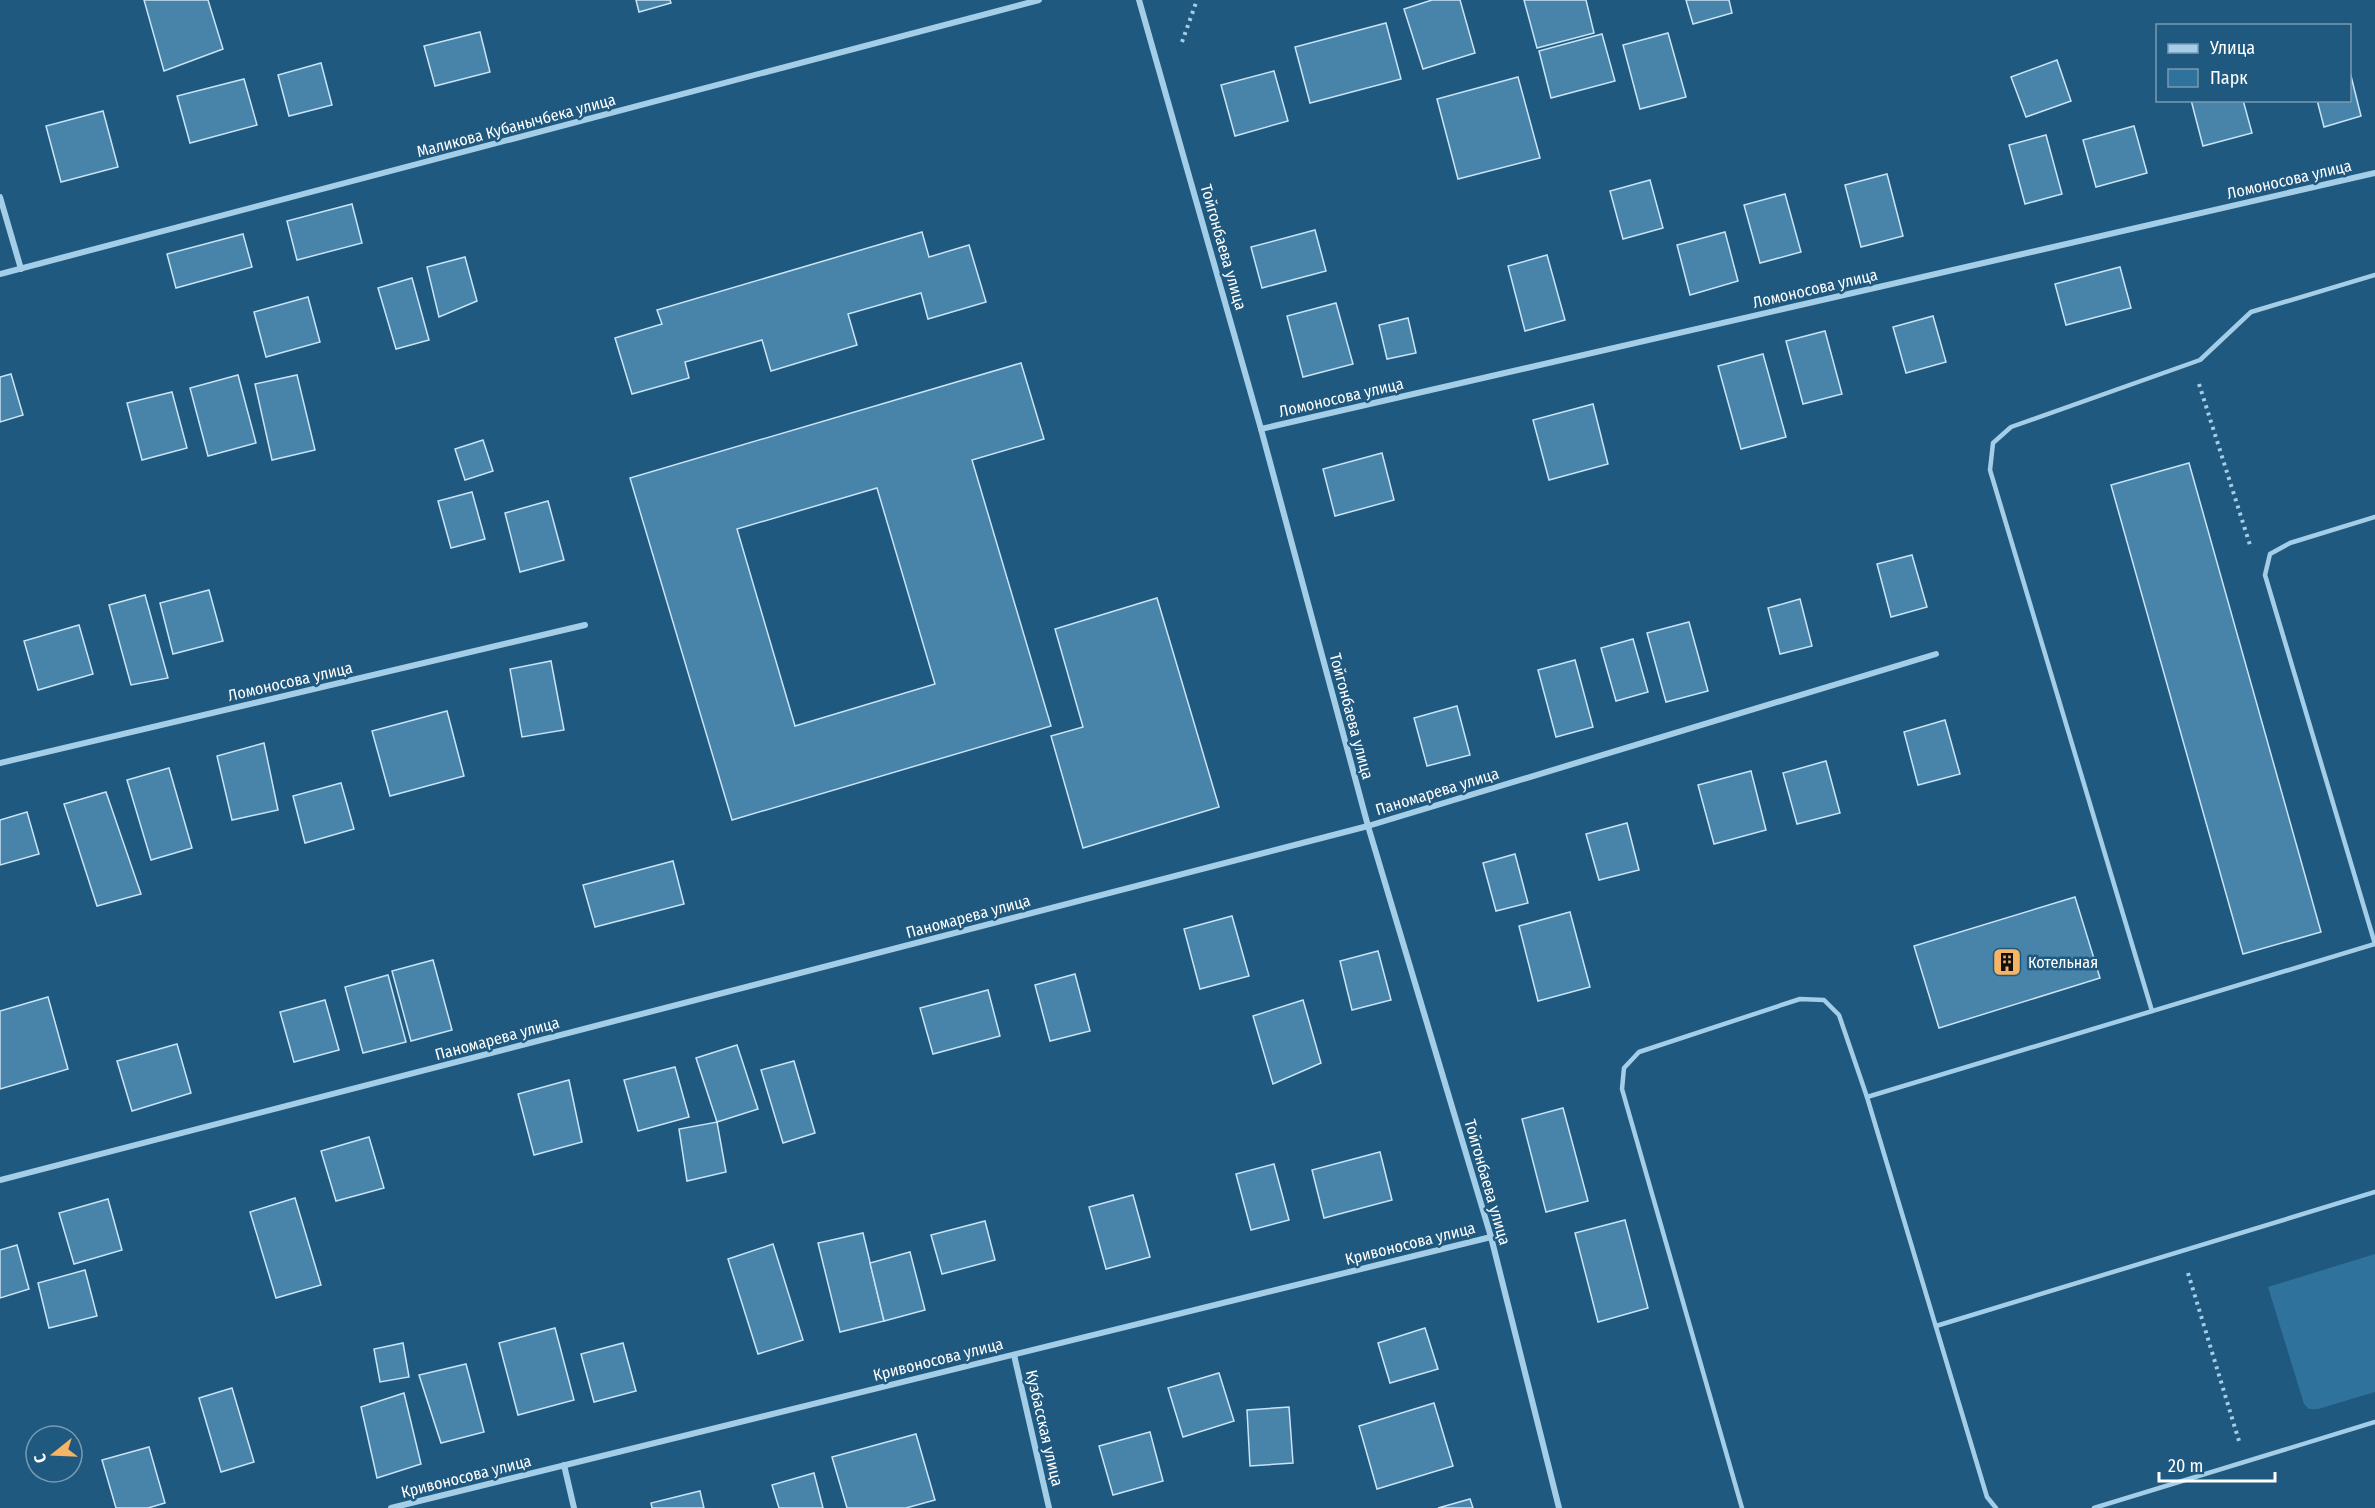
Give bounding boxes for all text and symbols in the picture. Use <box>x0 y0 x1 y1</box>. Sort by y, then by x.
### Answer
legend <box>2156 24 2351 102</box>
text: Улица <box>2209 37 2255 59</box>
text: Парк <box>2210 67 2248 89</box>
street label: Маликова Кубанычбека улица <box>415 90 618 161</box>
street label: Ломоносова улица <box>2225 156 2353 203</box>
street label: Тойгонбаева улица <box>1197 182 1251 312</box>
street label: Ломоносова улица <box>1751 265 1879 312</box>
street label: Ломоносова улица <box>1277 374 1405 421</box>
street label: Тойгонбаева улица <box>1326 651 1378 781</box>
street label: Ломоносова улица <box>226 658 354 705</box>
street label: Паномарева улица <box>1373 764 1501 819</box>
street label: Паномарева улица <box>904 891 1033 942</box>
building icon: Котельная <box>1991 946 2023 978</box>
place label: Котельная <box>2028 953 2098 972</box>
street label: Паномарева улица <box>433 1013 562 1064</box>
street label: Тойгонбаева улица <box>1461 1117 1515 1247</box>
street label: Кривоносова улица <box>1343 1218 1477 1269</box>
street label: Кривоносова улица <box>871 1334 1005 1385</box>
street label: Кузбасская улица <box>1022 1368 1067 1488</box>
north arrow <box>24 1424 84 1484</box>
scale bar <box>2159 1445 2274 1483</box>
text: С <box>30 1451 51 1465</box>
street label: Кривоносова улица <box>399 1451 533 1502</box>
text: 20 m <box>2168 1455 2203 1477</box>

